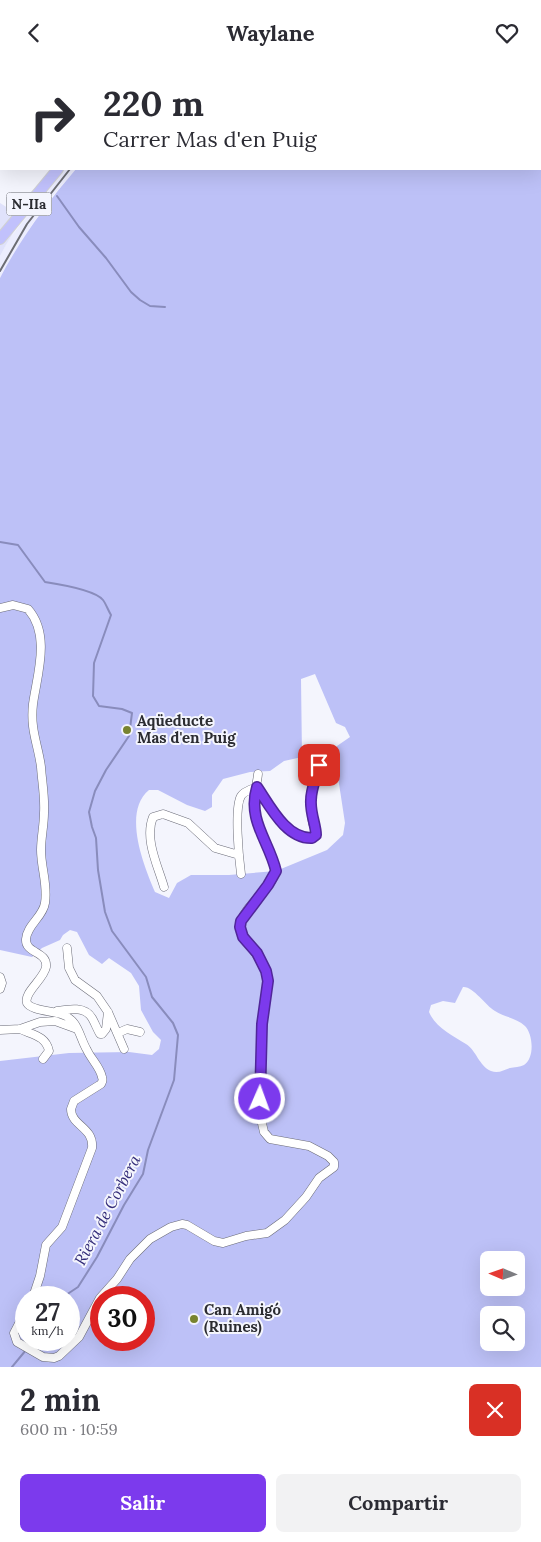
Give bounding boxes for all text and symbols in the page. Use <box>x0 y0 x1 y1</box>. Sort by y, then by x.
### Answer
icon: back <box>20 19 48 47</box>
text: Waylane <box>226 19 315 47</box>
icon: heart <box>493 19 521 47</box>
text: 220 m <box>103 81 204 126</box>
icon: right <box>20 85 85 150</box>
text: Carrer Mas d'en Puig <box>103 125 317 153</box>
road number: N-IIa <box>6 193 52 215</box>
place label: Aqüeducte Mas d'en Puig <box>137 711 236 747</box>
marker: Aqüeducte Mas d'en Puig <box>121 724 133 736</box>
pin <box>298 744 340 786</box>
icon: arrive <box>305 751 333 779</box>
position arrow <box>233 1072 285 1124</box>
water label: Riera de Corbera <box>70 1151 144 1268</box>
north arrow <box>480 1251 525 1296</box>
map controls <box>480 1251 525 1351</box>
speed limit sign: 30 <box>90 1286 155 1351</box>
text: 27 <box>35 1296 60 1328</box>
place label: Can Amigó (Ruines) <box>204 1300 282 1337</box>
button: search <box>480 1306 525 1351</box>
marker: Can Amigó (Ruines) <box>188 1313 200 1325</box>
text: km/h <box>31 1323 64 1338</box>
text: 2 min <box>20 1381 100 1419</box>
button: close <box>469 1384 521 1436</box>
text: 600 m · 10:59 <box>20 1419 118 1439</box>
button: Salir <box>20 1474 266 1532</box>
button: Compartir <box>276 1474 521 1532</box>

